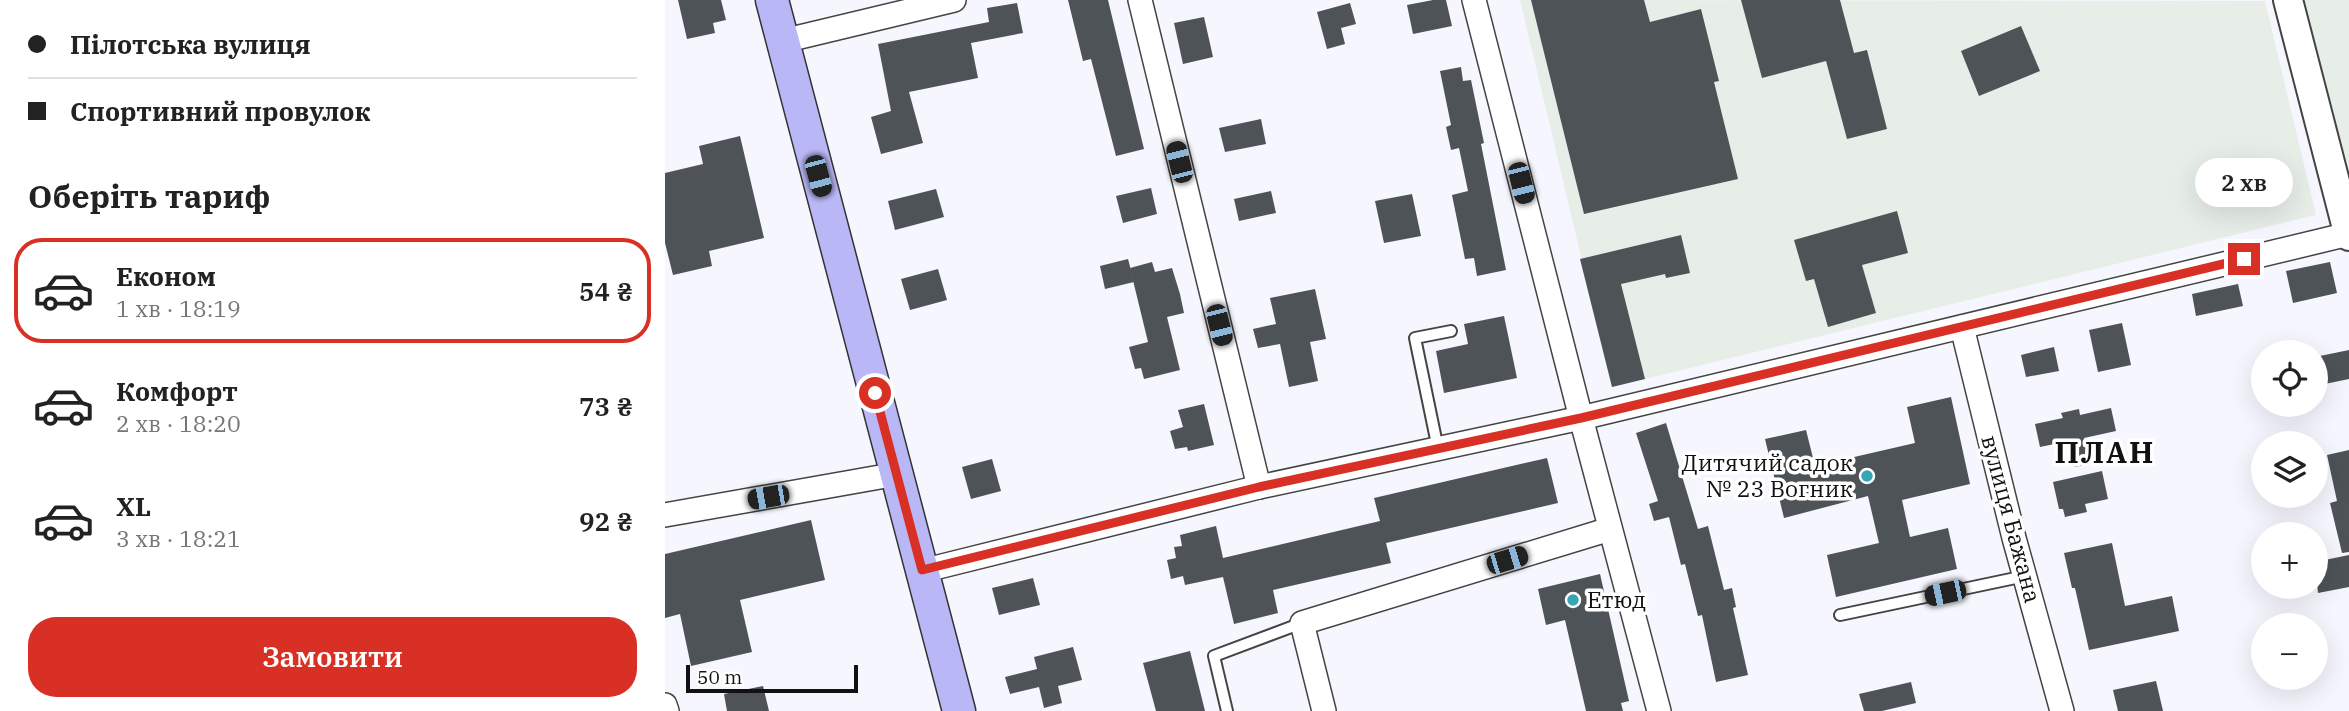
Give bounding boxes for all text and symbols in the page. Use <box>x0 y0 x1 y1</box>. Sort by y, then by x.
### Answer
text: Пілотська вулиця <box>70 27 311 61</box>
text: Спортивний провулок <box>70 94 370 128</box>
car <box>1164 139 1195 185</box>
car <box>803 153 834 199</box>
callout: 2 хв <box>2195 158 2293 206</box>
car <box>1506 160 1537 206</box>
text: 2 хв <box>2221 167 2267 197</box>
text: Оберіть тариф <box>28 175 271 217</box>
route end <box>2228 243 2260 275</box>
icon: car <box>32 259 95 322</box>
text: Економ <box>116 259 216 293</box>
text: 54 ₴ <box>579 274 633 308</box>
text: 1 хв · 18:19 <box>116 293 241 323</box>
car <box>1204 302 1235 348</box>
map controls <box>2251 340 2328 690</box>
button: locate <box>2251 340 2328 417</box>
icon: car <box>32 374 95 437</box>
text: Комфорт <box>116 374 238 408</box>
route start <box>859 377 891 409</box>
text: 73 ₴ <box>579 389 633 423</box>
text: 2 хв · 18:20 <box>116 408 241 438</box>
button: layers <box>2251 431 2328 508</box>
street label: вулиця Бажана <box>1975 432 2049 606</box>
district label: ПЛАН <box>2055 432 2155 471</box>
place label: Дитячий садок № 23 Вогник <box>1682 447 1854 503</box>
marker: Дитячий садок № 23 Вогник <box>1859 468 1875 484</box>
car <box>746 483 791 511</box>
icon: car <box>32 489 95 552</box>
text: XL <box>116 489 151 523</box>
text: 92 ₴ <box>579 504 633 538</box>
button: + <box>2251 522 2328 599</box>
text: 3 хв · 18:21 <box>116 523 241 553</box>
car <box>1484 544 1531 576</box>
car <box>1923 578 1968 608</box>
place label: Етюд <box>1587 584 1646 614</box>
marker: Етюд <box>1565 592 1581 608</box>
button: − <box>2251 613 2328 690</box>
button: Замовити <box>28 617 637 697</box>
scale bar <box>686 662 857 694</box>
text: 50 m <box>697 665 742 689</box>

